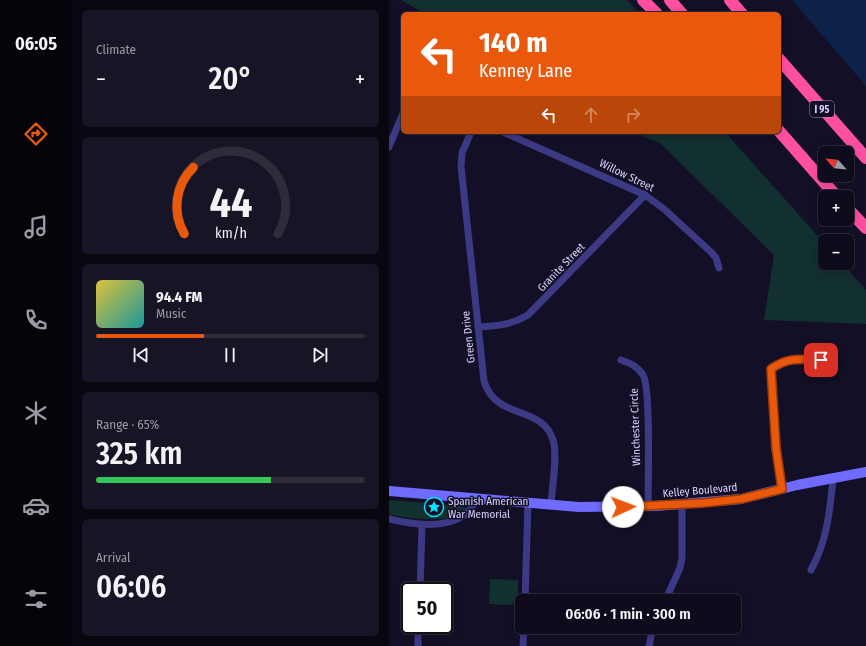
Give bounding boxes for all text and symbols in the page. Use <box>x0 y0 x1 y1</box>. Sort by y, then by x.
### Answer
text: 140 m <box>479 26 548 59</box>
icon: left <box>413 28 465 80</box>
text: 06:05 <box>15 33 57 55</box>
text: Climate <box>96 42 136 57</box>
text: Kenney Lane <box>479 60 572 82</box>
text: 20° <box>208 61 252 97</box>
text: − <box>96 66 106 93</box>
text: + <box>355 66 365 93</box>
road number: I 95 <box>810 101 834 117</box>
icon: left <box>538 104 560 126</box>
icon: ahead <box>580 104 602 126</box>
icon: right <box>622 104 644 126</box>
icon: directions <box>22 120 50 148</box>
north arrow <box>818 146 854 182</box>
map controls <box>818 146 854 270</box>
street label: Willow Street <box>597 157 657 194</box>
text: 44 <box>209 178 252 228</box>
button: + <box>818 190 854 226</box>
icon: music <box>22 213 50 241</box>
text: km/h <box>215 224 246 241</box>
button: − <box>818 234 854 270</box>
street label: Granite Street <box>535 240 588 294</box>
text: 94.4 FM <box>156 288 202 306</box>
icon: phone <box>22 306 50 334</box>
text: Music <box>156 306 186 321</box>
street label: Green Drive <box>459 310 478 364</box>
pin <box>804 343 838 377</box>
icon: previous <box>130 344 152 366</box>
icon: pause <box>219 344 241 366</box>
icon: next <box>309 344 331 366</box>
icon: arrive <box>810 349 832 371</box>
street label: Winchester Circle <box>628 388 643 466</box>
icon: climate <box>22 399 50 427</box>
text: Range · 65% <box>96 417 159 432</box>
text: 325 km <box>96 436 182 472</box>
street label: Kelley Boulevard <box>662 481 738 500</box>
position arrow <box>602 486 644 528</box>
icon: car <box>22 492 50 520</box>
place label: Spanish American War Memorial <box>448 495 528 521</box>
place icon: Spanish American War Memorial <box>423 496 445 518</box>
text: Arrival <box>96 550 130 565</box>
text: 06:06 <box>96 569 166 605</box>
speed limit sign: 50 <box>401 582 453 634</box>
icon: filters <box>22 585 50 613</box>
text: 06:06 · 1 min · 300 m <box>565 605 691 623</box>

